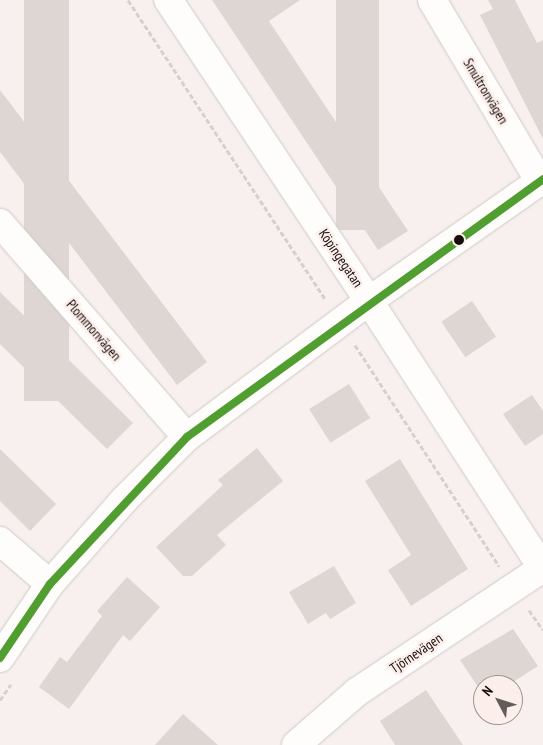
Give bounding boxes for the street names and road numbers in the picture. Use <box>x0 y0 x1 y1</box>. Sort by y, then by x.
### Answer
street label: Smultronvägen <box>460 55 512 127</box>
street label: Köpingegatan <box>315 226 367 290</box>
street label: Plommonvägen <box>63 296 125 364</box>
street label: Tjörnevägen <box>386 629 446 677</box>

